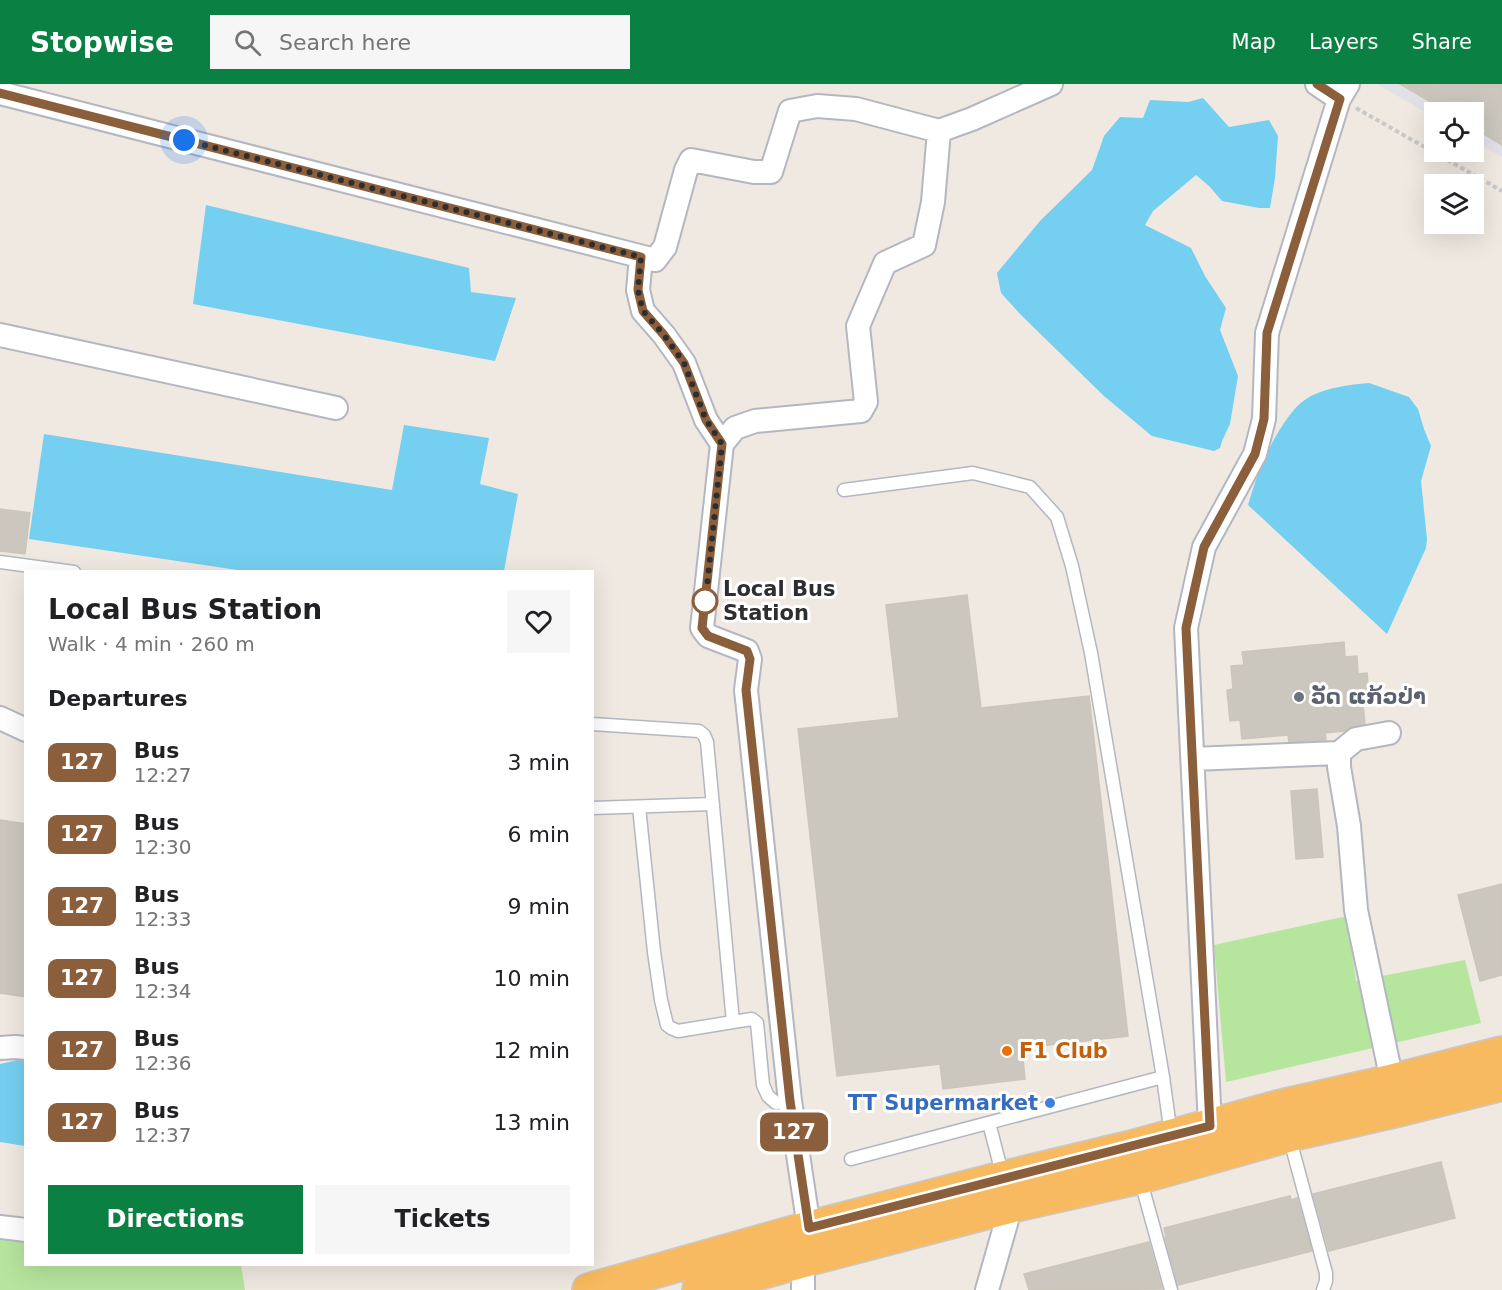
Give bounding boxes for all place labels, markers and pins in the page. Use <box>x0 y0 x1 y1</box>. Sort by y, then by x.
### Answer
place label: Local Bus Station <box>723 577 835 625</box>
marker: Local Bus Station <box>692 588 718 614</box>
place label: ວັດ ແກ້ວປ່າ <box>1311 684 1426 709</box>
marker: ວັດ ແກ້ວປ່າ <box>1292 690 1306 704</box>
place label: F1 Club <box>1019 1039 1108 1063</box>
marker: F1 Club <box>1000 1044 1014 1058</box>
place label: TT Supermarket <box>848 1091 1038 1115</box>
marker: TT Supermarket <box>1043 1096 1057 1110</box>

